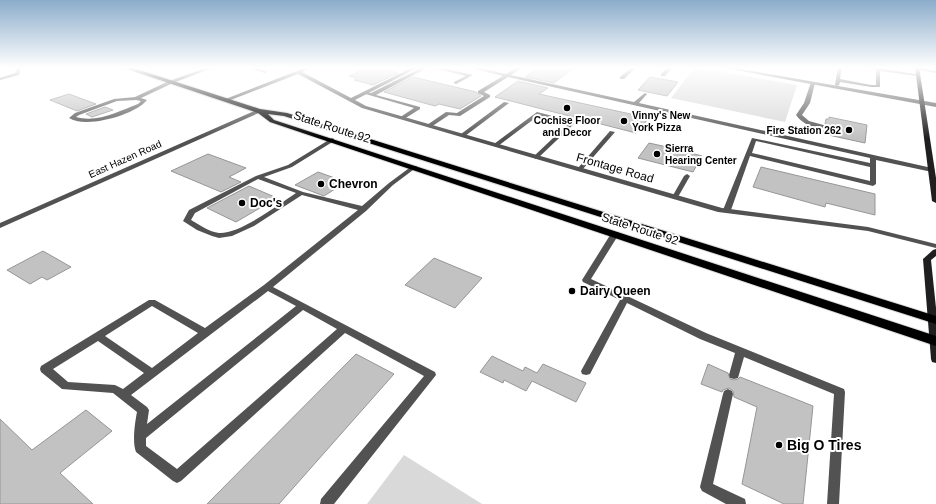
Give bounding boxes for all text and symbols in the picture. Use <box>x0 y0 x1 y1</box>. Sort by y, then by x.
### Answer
marker: Cochise Floor and Decor <box>562 103 572 113</box>
street label: State Route 92 <box>292 108 373 146</box>
place label: Vinny's New York Pizza <box>632 110 691 133</box>
place label: Cochise Floor and Decor <box>534 115 600 138</box>
marker: Vinny's New York Pizza <box>619 116 629 126</box>
place label: Fire Station 262 <box>767 125 841 136</box>
marker: Fire Station 262 <box>844 125 854 135</box>
street label: East Hazen Road <box>87 138 163 180</box>
place label: Sierra Hearing Center <box>665 143 737 166</box>
marker: Sierra Hearing Center <box>652 149 662 159</box>
street label: Frontage Road <box>575 150 655 186</box>
place label: Chevron <box>329 177 378 191</box>
marker: Chevron <box>316 179 326 189</box>
place label: Doc's <box>250 196 283 210</box>
marker: Doc's <box>237 198 247 208</box>
street label: State Route 92 <box>600 210 681 248</box>
place label: Dairy Queen <box>580 284 651 298</box>
marker: Dairy Queen <box>567 286 577 296</box>
place label: Big O Tires <box>787 437 862 453</box>
marker: Big O Tires <box>774 440 784 450</box>

